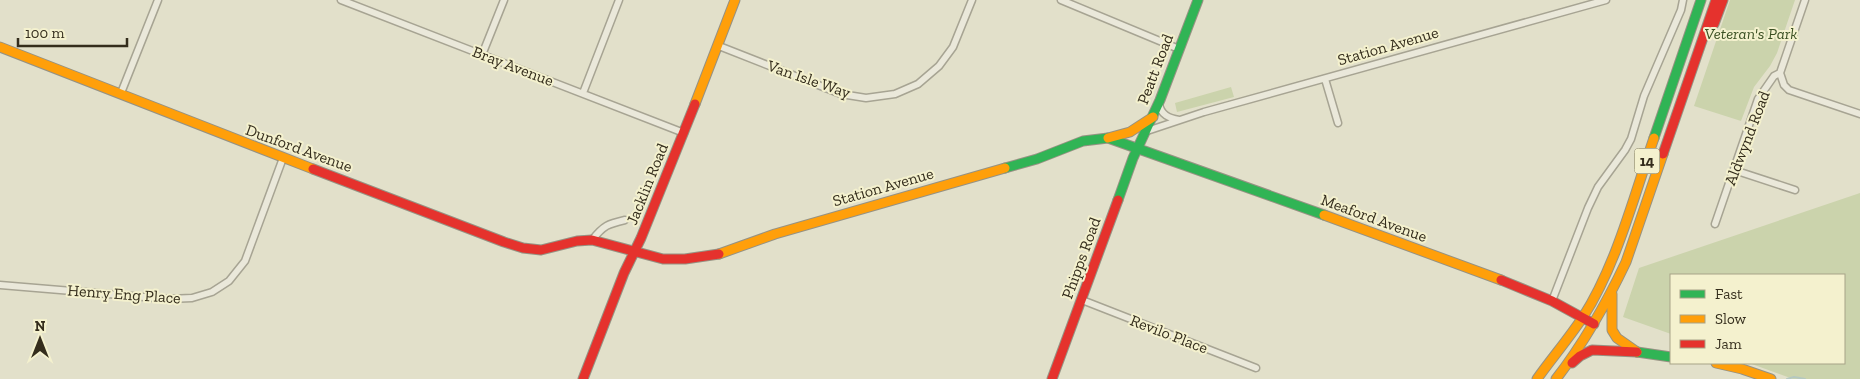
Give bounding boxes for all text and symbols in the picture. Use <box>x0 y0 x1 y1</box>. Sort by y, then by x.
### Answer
scale bar <box>18 15 126 47</box>
street label: Station Avenue <box>1335 23 1441 69</box>
text: 100 m <box>25 24 64 42</box>
park label: Veteran's Park <box>1705 24 1797 43</box>
street label: Peatt Road <box>1133 31 1177 107</box>
street label: Bray Avenue <box>470 42 556 90</box>
street label: Van Isle Way <box>764 56 854 102</box>
street label: Aldwynd Road <box>1720 88 1774 188</box>
street label: Dunford Avenue <box>243 120 355 176</box>
street label: Jacklin Road <box>622 140 672 228</box>
road number: 14 <box>1634 148 1660 174</box>
street label: Station Avenue <box>830 164 936 210</box>
street label: Meaford Avenue <box>1318 190 1430 246</box>
street label: Phipps Road <box>1057 214 1105 301</box>
legend <box>1670 274 1845 364</box>
street label: Henry Eng Place <box>67 281 181 307</box>
text: Fast <box>1715 285 1743 303</box>
street label: Revilo Place <box>1127 310 1211 358</box>
text: Slow <box>1715 310 1747 328</box>
north arrow <box>15 314 65 364</box>
text: N <box>35 318 46 335</box>
text: Jam <box>1715 335 1742 353</box>

